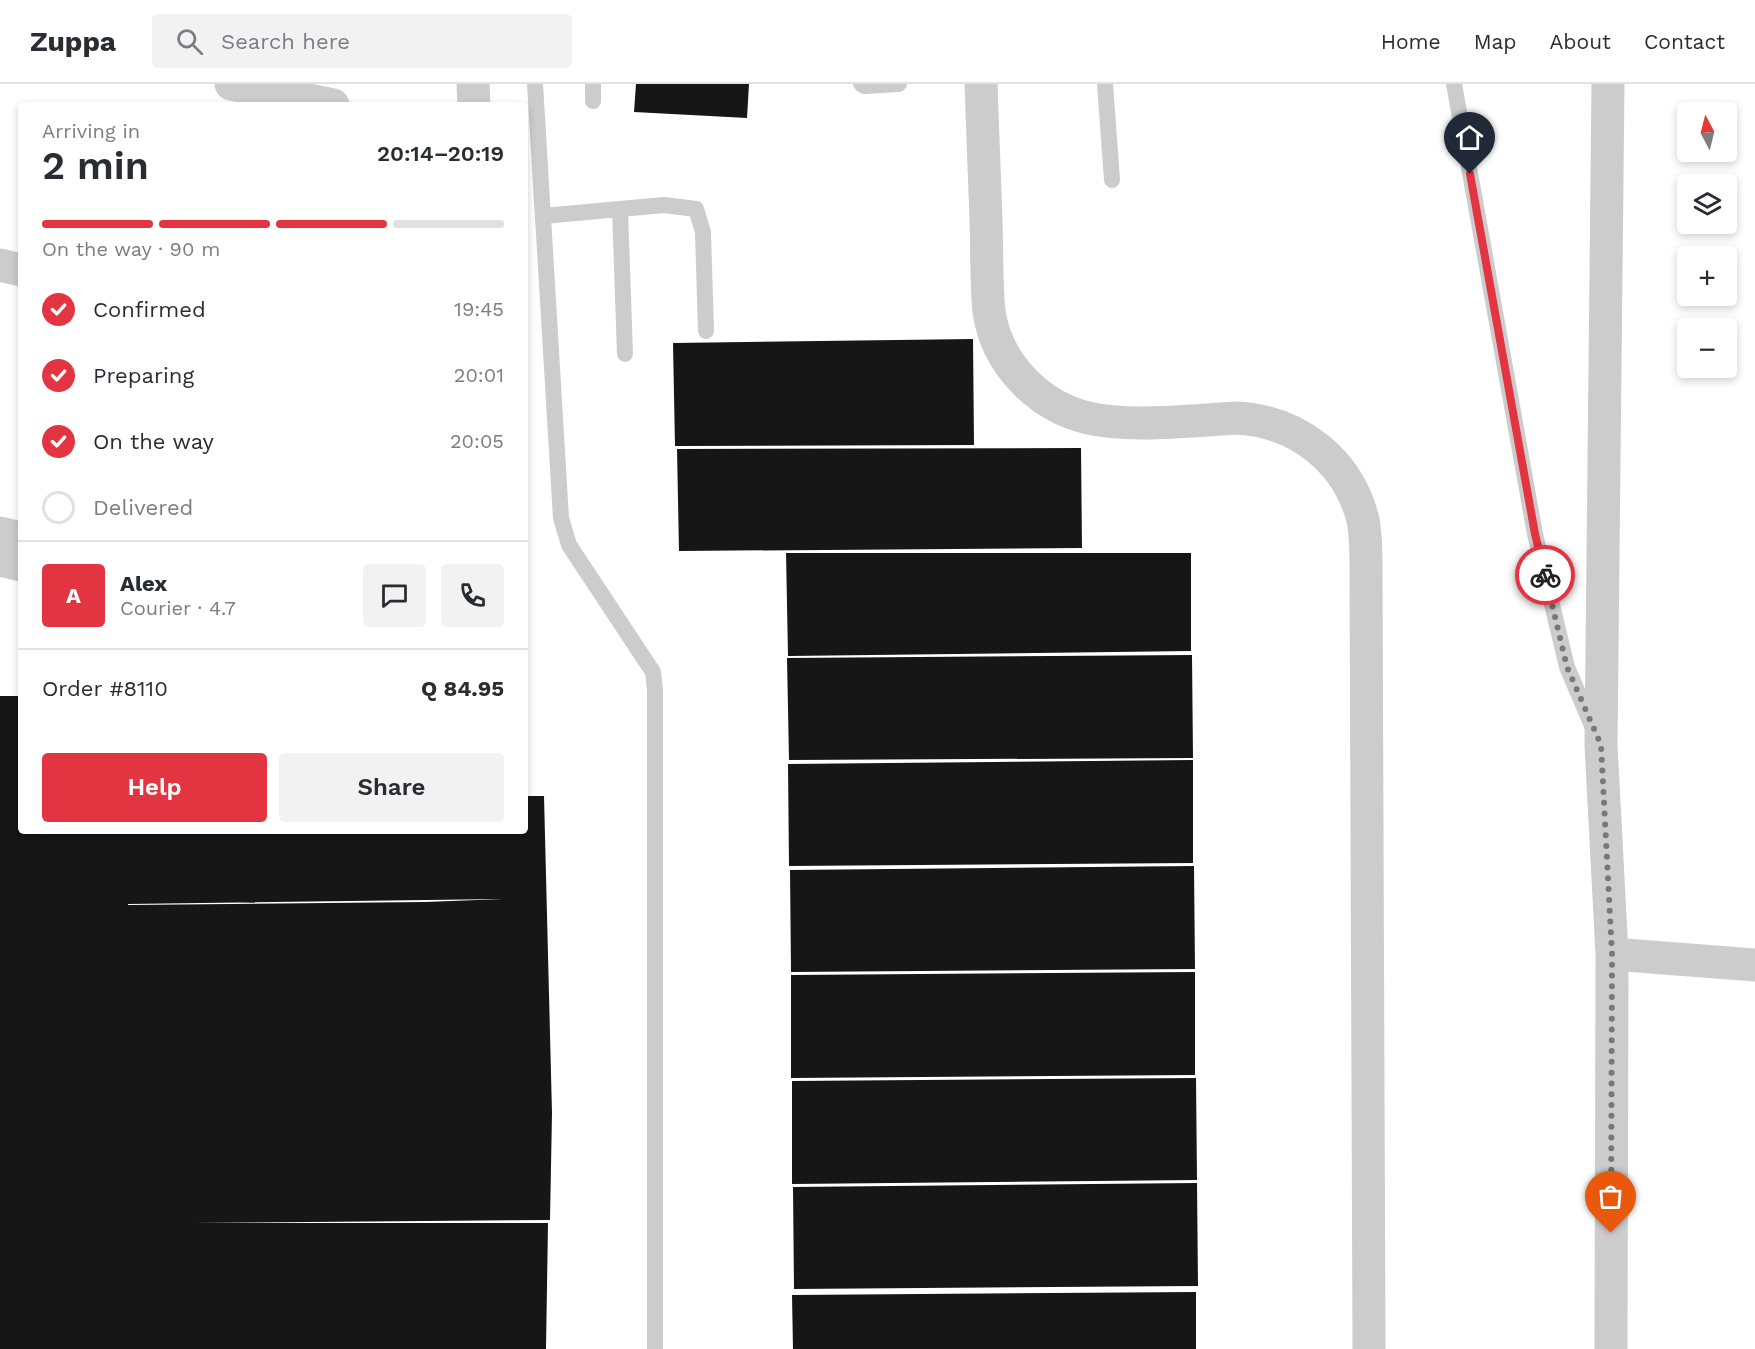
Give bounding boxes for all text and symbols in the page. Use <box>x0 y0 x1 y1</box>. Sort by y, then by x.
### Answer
search box <box>152 14 572 68</box>
text: Zuppa <box>30 25 116 58</box>
icon: search <box>173 25 206 58</box>
text: Search here <box>221 29 350 54</box>
text: Home <box>1381 29 1441 54</box>
text: Map <box>1474 29 1517 54</box>
text: About <box>1550 29 1611 54</box>
text: Contact <box>1644 29 1725 54</box>
north arrow <box>1677 102 1737 162</box>
map controls <box>1677 102 1737 378</box>
pin <box>1444 112 1495 174</box>
text: Arriving in <box>42 119 140 143</box>
icon: home <box>1453 121 1486 154</box>
text: 20:14–20:19 <box>377 141 504 166</box>
text: 2 min <box>42 143 149 188</box>
button: layers <box>1677 174 1737 234</box>
text: On the way · 90 m <box>42 237 220 261</box>
button: + <box>1677 246 1737 306</box>
icon: check <box>42 293 75 326</box>
text: Confirmed <box>93 297 206 322</box>
text: 19:45 <box>454 297 504 321</box>
button: − <box>1677 318 1737 378</box>
icon: check <box>42 359 75 392</box>
text: Preparing <box>93 363 194 388</box>
text: 20:01 <box>454 363 504 387</box>
icon: check <box>42 425 75 458</box>
text: On the way <box>93 429 214 454</box>
text: 20:05 <box>450 429 504 453</box>
text: Delivered <box>93 495 193 520</box>
courier <box>1515 545 1575 605</box>
icon: bike <box>1529 559 1562 592</box>
button: chat <box>363 564 426 627</box>
button: phone <box>441 564 504 627</box>
text: Alex <box>120 571 167 596</box>
text: A <box>66 583 81 608</box>
text: Courier · 4.7 <box>120 596 236 620</box>
text: Order #8110 <box>42 676 168 701</box>
text: Q 84.95 <box>421 676 504 701</box>
button: Help <box>42 753 267 822</box>
button: Share <box>279 753 504 822</box>
pin <box>1585 1171 1636 1233</box>
icon: bag <box>1594 1180 1627 1213</box>

